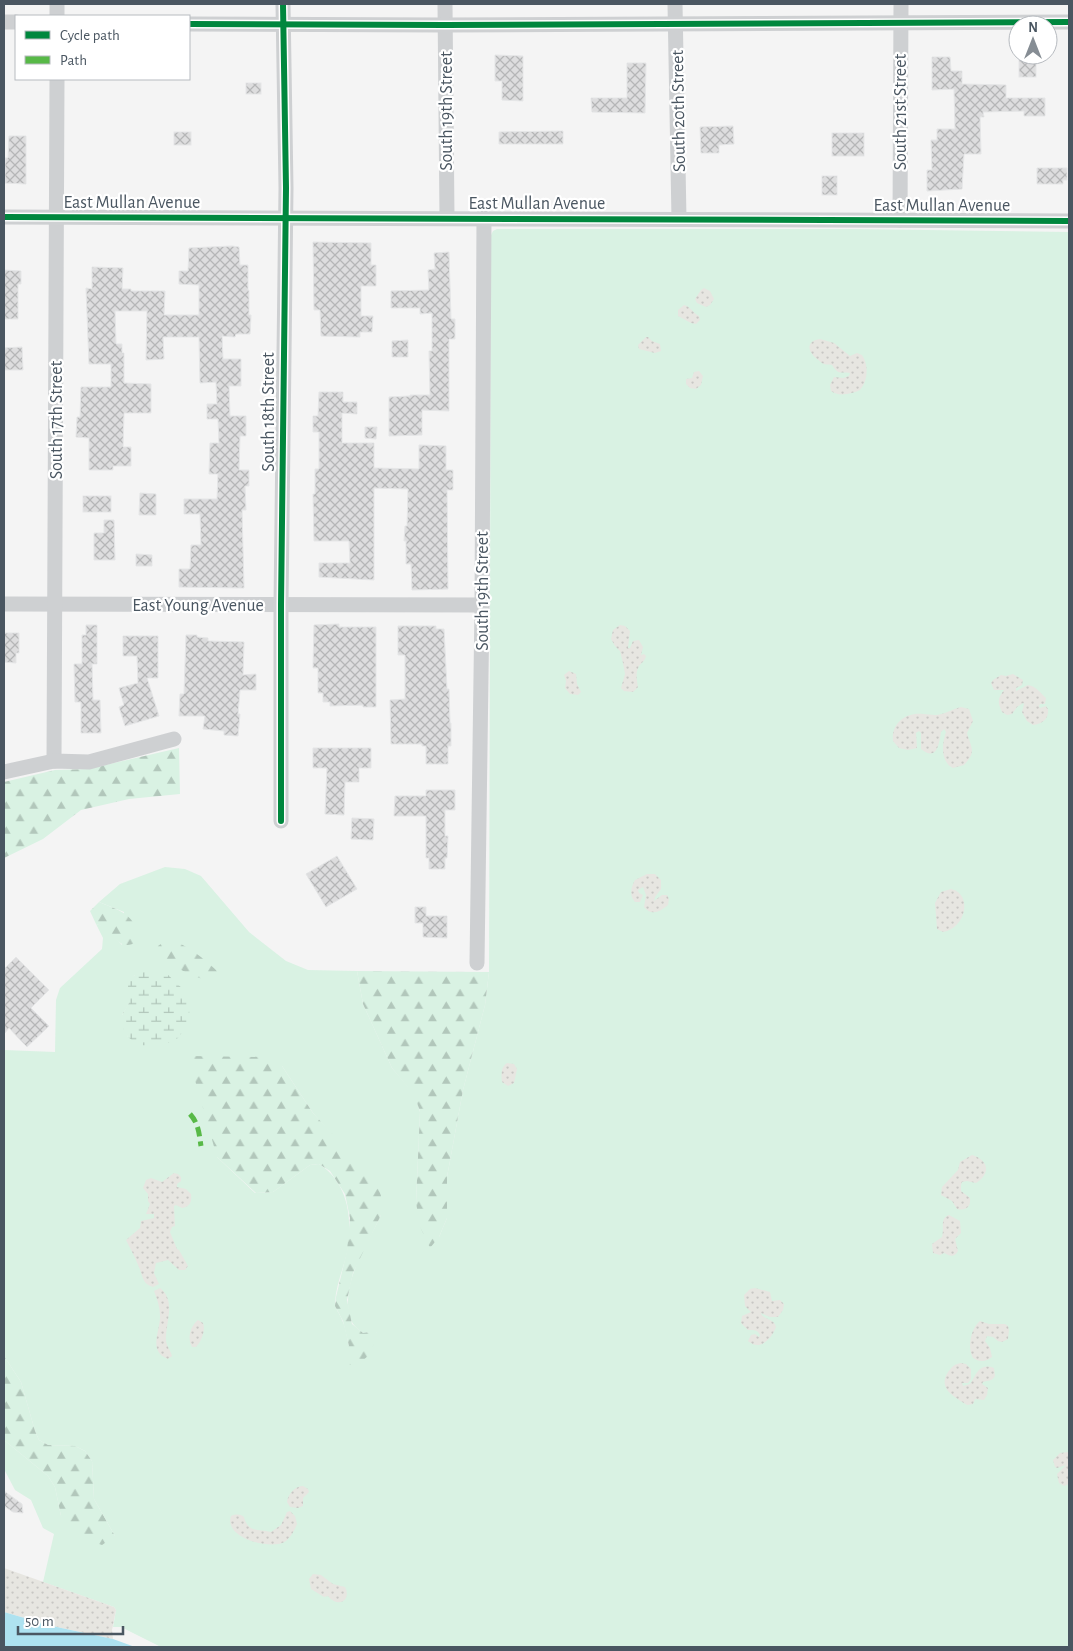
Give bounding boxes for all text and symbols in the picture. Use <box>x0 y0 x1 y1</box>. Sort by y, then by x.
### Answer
legend <box>15 15 190 80</box>
north arrow <box>1008 15 1058 65</box>
text: N <box>1028 21 1038 35</box>
text: Cycle path <box>60 28 120 43</box>
street label: South 20th Street <box>669 49 689 172</box>
street label: South 19th Street <box>438 51 456 171</box>
text: Path <box>60 53 87 68</box>
street label: South 21st Street <box>892 54 910 170</box>
street label: East Mullan Avenue <box>64 194 200 212</box>
street label: East Mullan Avenue <box>469 195 605 213</box>
street label: East Mullan Avenue <box>874 197 1010 215</box>
street label: South 18th Street <box>260 352 278 472</box>
street label: South 17th Street <box>48 361 66 479</box>
street label: South 19th Street <box>474 531 492 651</box>
street label: East Young Avenue <box>132 597 264 615</box>
scale bar <box>18 1604 122 1636</box>
text: 50 m <box>25 1614 54 1629</box>

